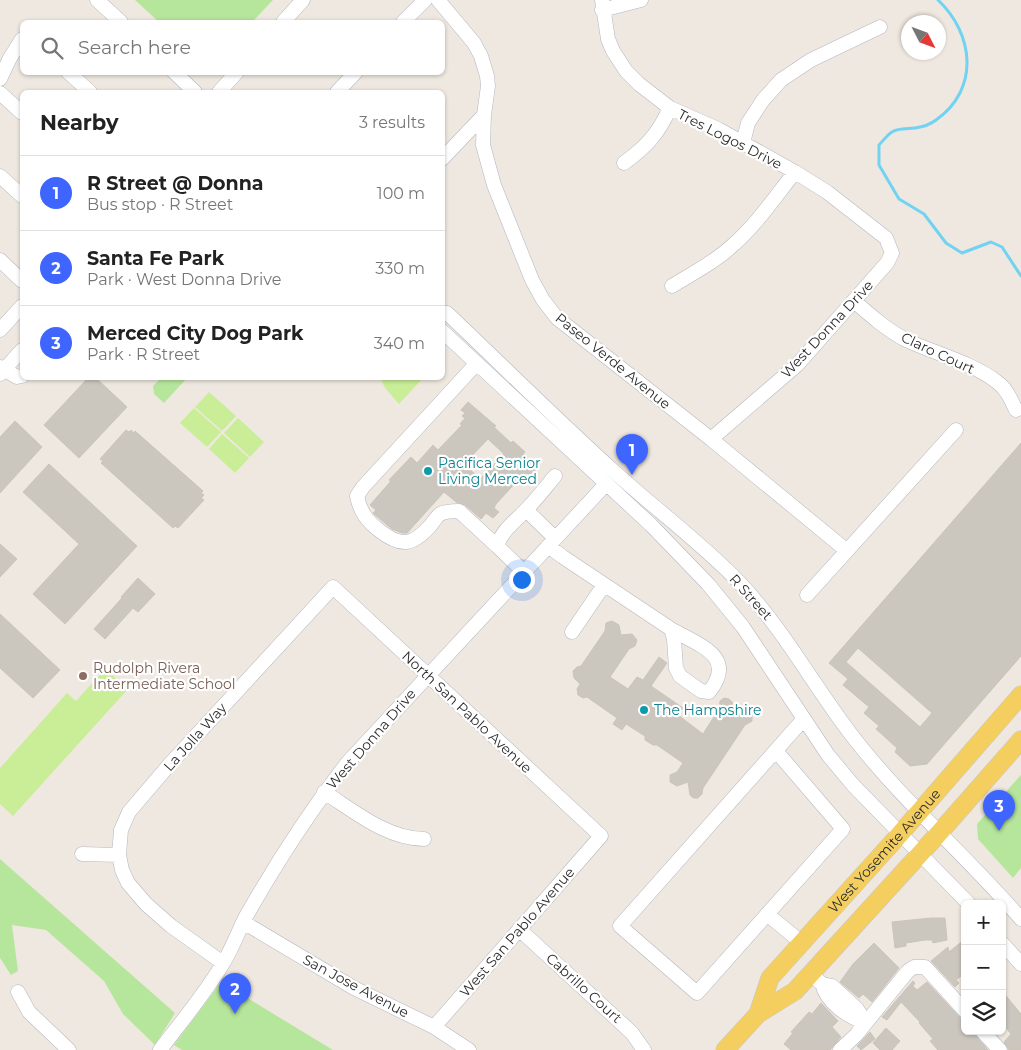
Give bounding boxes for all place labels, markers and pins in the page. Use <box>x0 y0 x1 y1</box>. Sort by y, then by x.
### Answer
pin: 1 <box>616 434 648 475</box>
place label: Pacifica Senior Living Merced <box>438 454 541 488</box>
marker: Pacifica Senior Living Merced <box>422 465 434 477</box>
place label: Rudolph Rivera Intermediate School <box>93 659 236 693</box>
marker: Rudolph Rivera Intermediate School <box>77 670 89 682</box>
place label: The Hampshire <box>654 701 762 719</box>
marker: The Hampshire <box>638 704 650 716</box>
pin: 3 <box>983 790 1015 831</box>
pin: 2 <box>219 973 251 1014</box>

